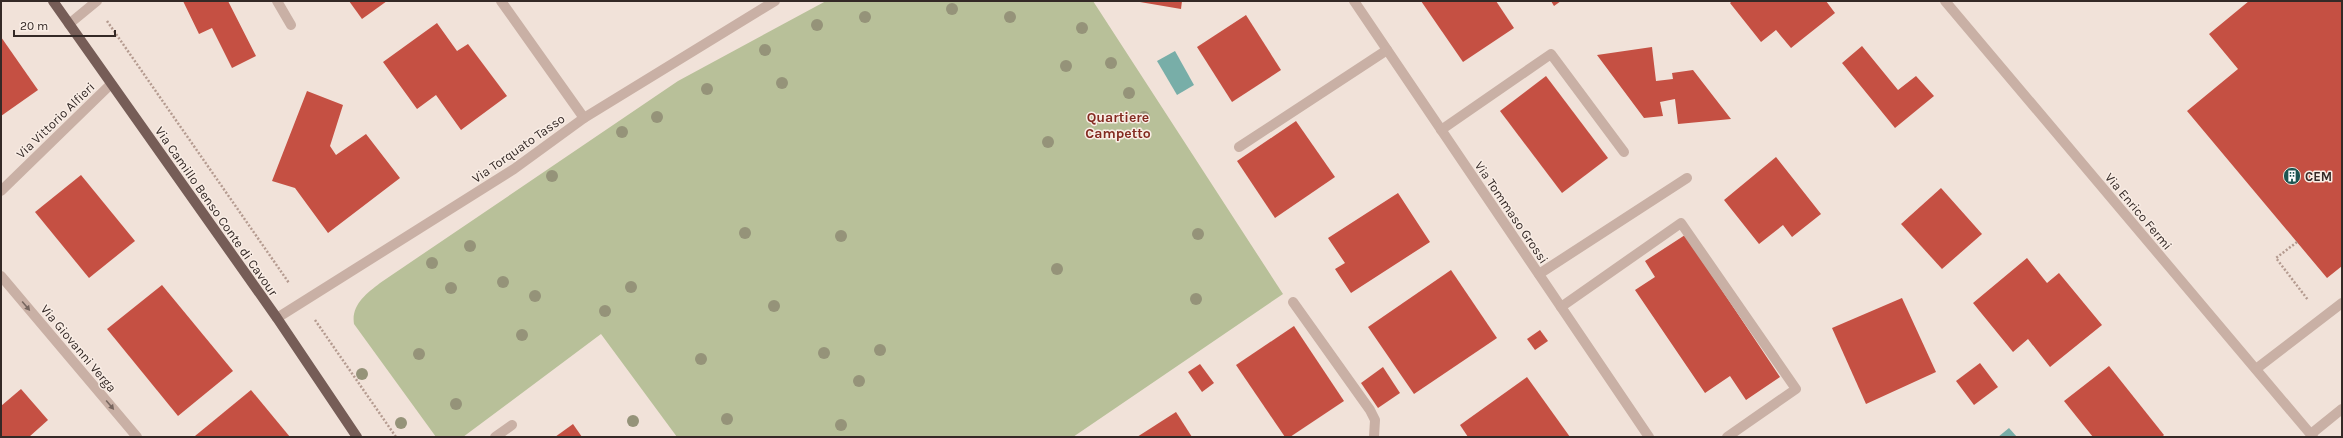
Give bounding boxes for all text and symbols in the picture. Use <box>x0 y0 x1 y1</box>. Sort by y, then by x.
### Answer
scale bar <box>14 12 115 38</box>
text: 20 m <box>20 19 48 33</box>
street label: Via Vittorio Alfieri <box>13 79 98 162</box>
district label: Quartiere Campetto <box>1085 109 1151 142</box>
street label: Via Torquato Tasso <box>469 111 568 187</box>
street label: Via Camillo Benso Conte di Cavour <box>152 124 281 299</box>
street label: Via Tommaso Grossi <box>1472 158 1551 266</box>
building icon: CEM <box>2282 166 2302 186</box>
place label: CEM <box>2305 169 2332 184</box>
street label: Via Enrico Fermi <box>2102 170 2175 253</box>
one-way arrow <box>22 300 31 311</box>
street label: Via Giovanni Verga <box>38 301 120 395</box>
one-way arrow <box>105 400 114 410</box>

